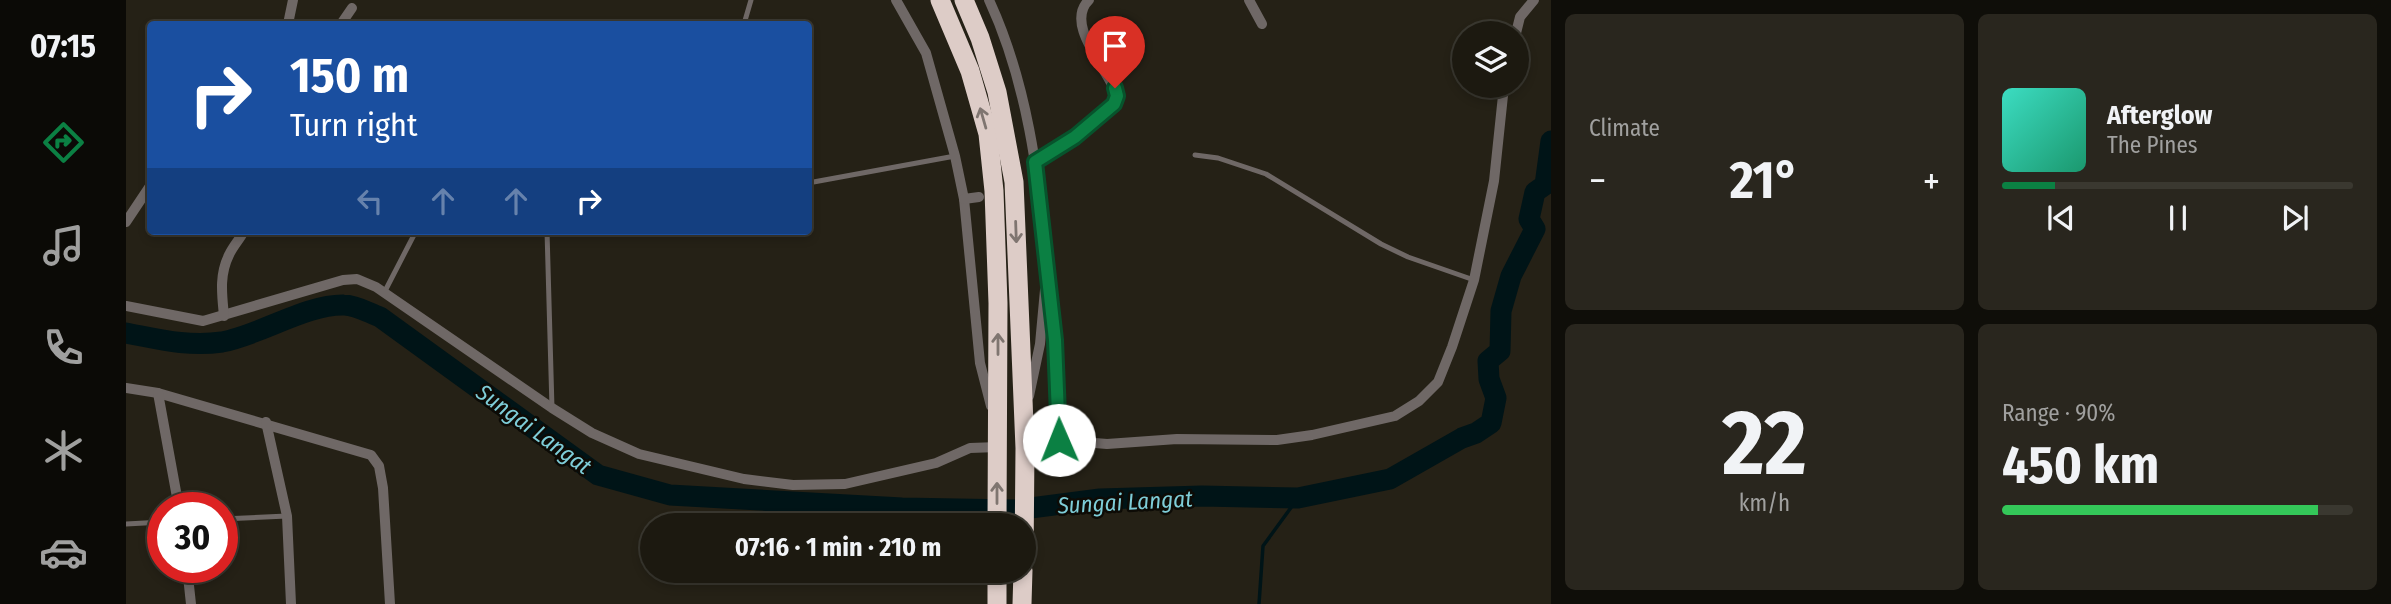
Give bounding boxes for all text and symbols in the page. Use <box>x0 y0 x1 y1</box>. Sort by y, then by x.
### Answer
pin <box>1085 16 1145 88</box>
map controls <box>1452 21 1529 98</box>
button: layers <box>1452 21 1529 98</box>
text: 07:15 <box>30 27 96 65</box>
icon: arrive <box>1096 27 1134 65</box>
text: 150 m <box>290 46 409 105</box>
icon: right <box>175 49 266 140</box>
text: Afterglow <box>2107 100 2212 131</box>
text: Turn right <box>290 106 417 144</box>
one-way arrow <box>976 107 989 129</box>
text: Climate <box>1589 114 1660 142</box>
icon: directions <box>39 118 88 167</box>
text: The Pines <box>2107 131 2198 159</box>
text: 21° <box>1730 149 1799 212</box>
text: − <box>1589 158 1606 204</box>
text: + <box>1923 158 1940 204</box>
icon: left <box>351 182 389 220</box>
icon: ahead <box>424 182 462 220</box>
icon: ahead <box>497 182 535 220</box>
icon: right <box>570 182 608 220</box>
icon: previous <box>2042 199 2080 237</box>
icon: pause <box>2159 199 2197 237</box>
icon: next <box>2276 199 2314 237</box>
one-way arrow <box>1009 220 1022 243</box>
icon: music <box>39 221 88 270</box>
icon: phone <box>39 323 88 372</box>
one-way arrow <box>991 333 1005 356</box>
water label: Sungai Langat <box>470 377 597 480</box>
text: 22 <box>1722 389 1807 498</box>
text: Range · 90% <box>2002 399 2116 427</box>
position arrow <box>1022 403 1096 477</box>
icon: climate <box>39 426 88 475</box>
text: 450 km <box>2002 434 2159 497</box>
one-way arrow <box>990 482 1004 505</box>
water label: Sungai Langat <box>1056 484 1194 520</box>
text: km/h <box>1739 489 1790 517</box>
speed limit sign: 30 <box>147 492 238 583</box>
icon: car <box>39 528 88 577</box>
text: 07:16 · 1 min · 210 m <box>735 532 941 563</box>

